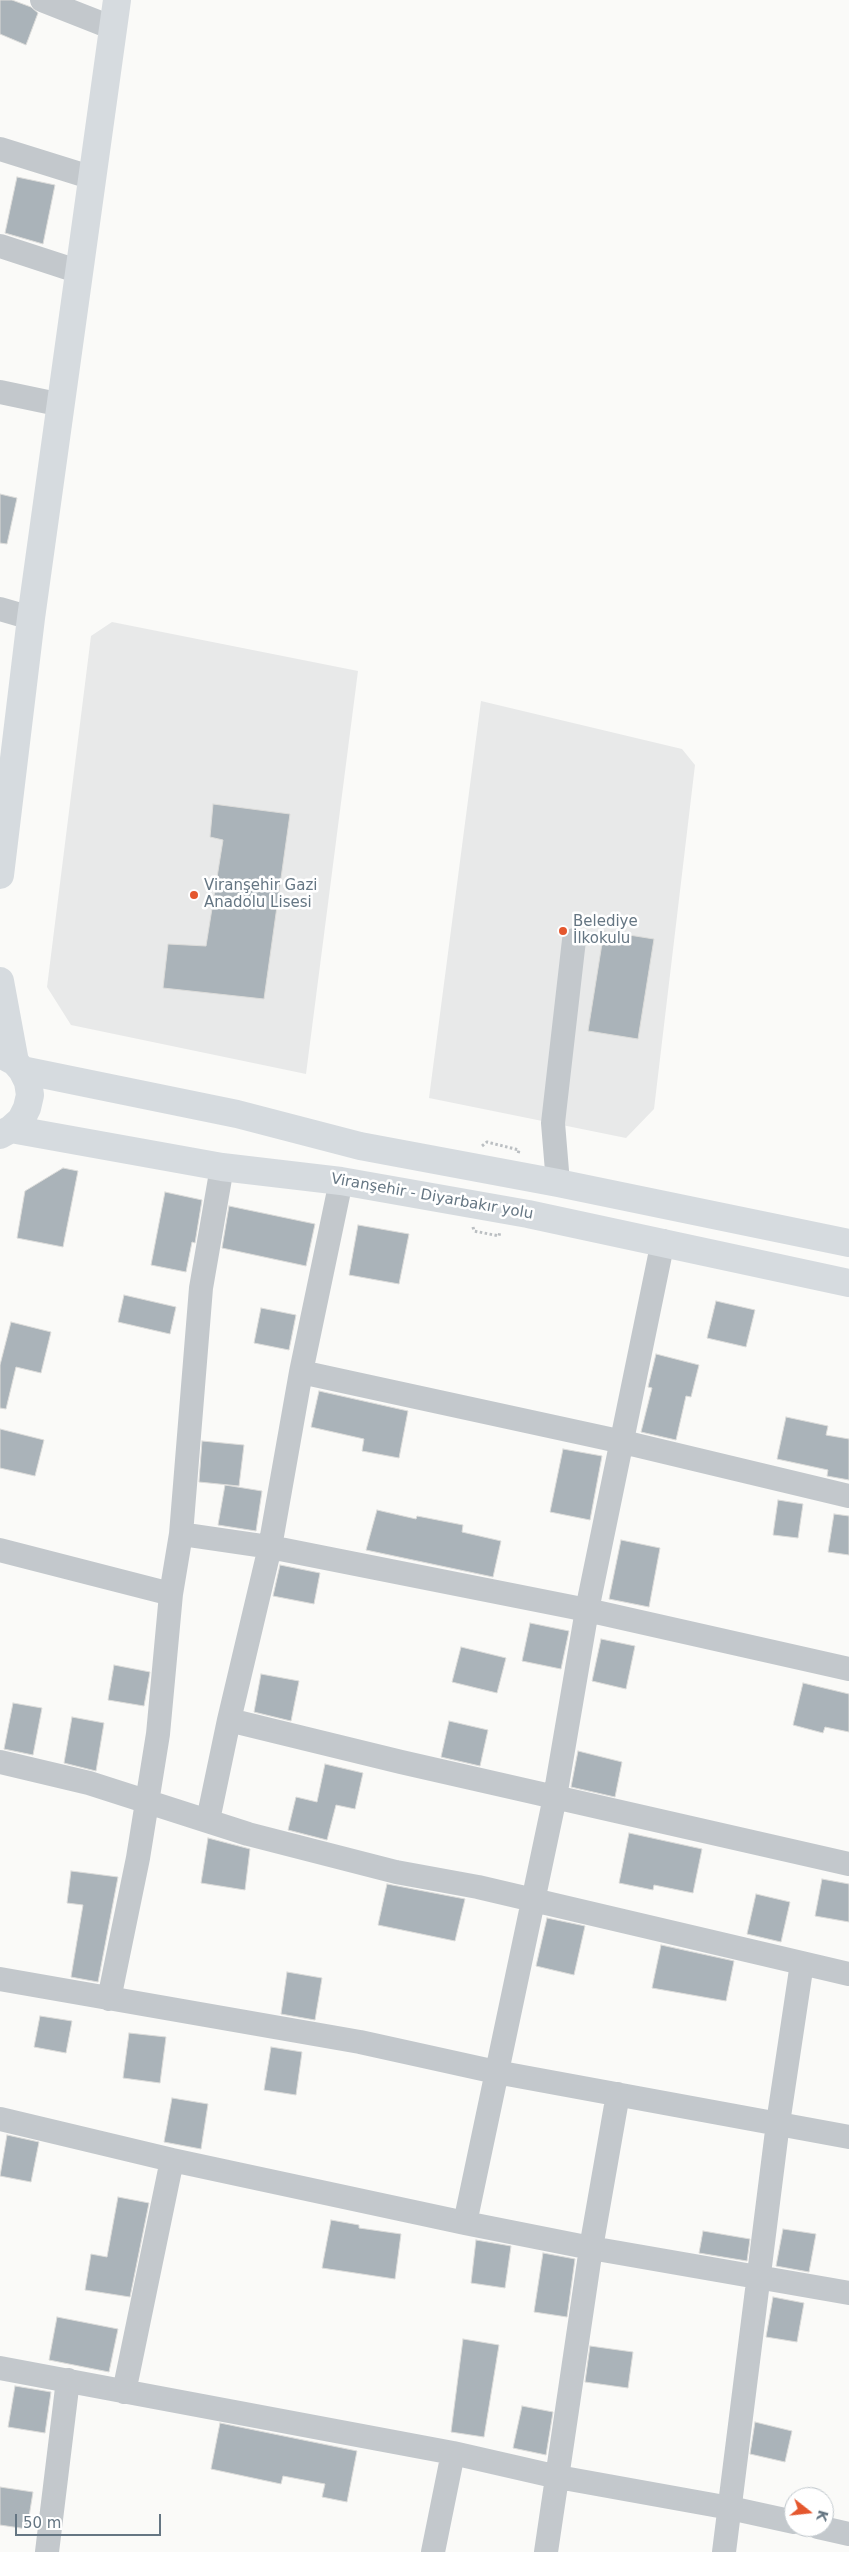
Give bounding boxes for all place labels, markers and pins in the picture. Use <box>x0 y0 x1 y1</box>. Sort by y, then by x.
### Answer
place label: Viranşehir Gazi Anadolu Lisesi <box>204 877 317 912</box>
marker: Viranşehir Gazi Anadolu Lisesi <box>188 889 200 901</box>
place label: Belediye İlkokulu <box>573 913 638 948</box>
marker: Belediye İlkokulu <box>557 925 569 937</box>

